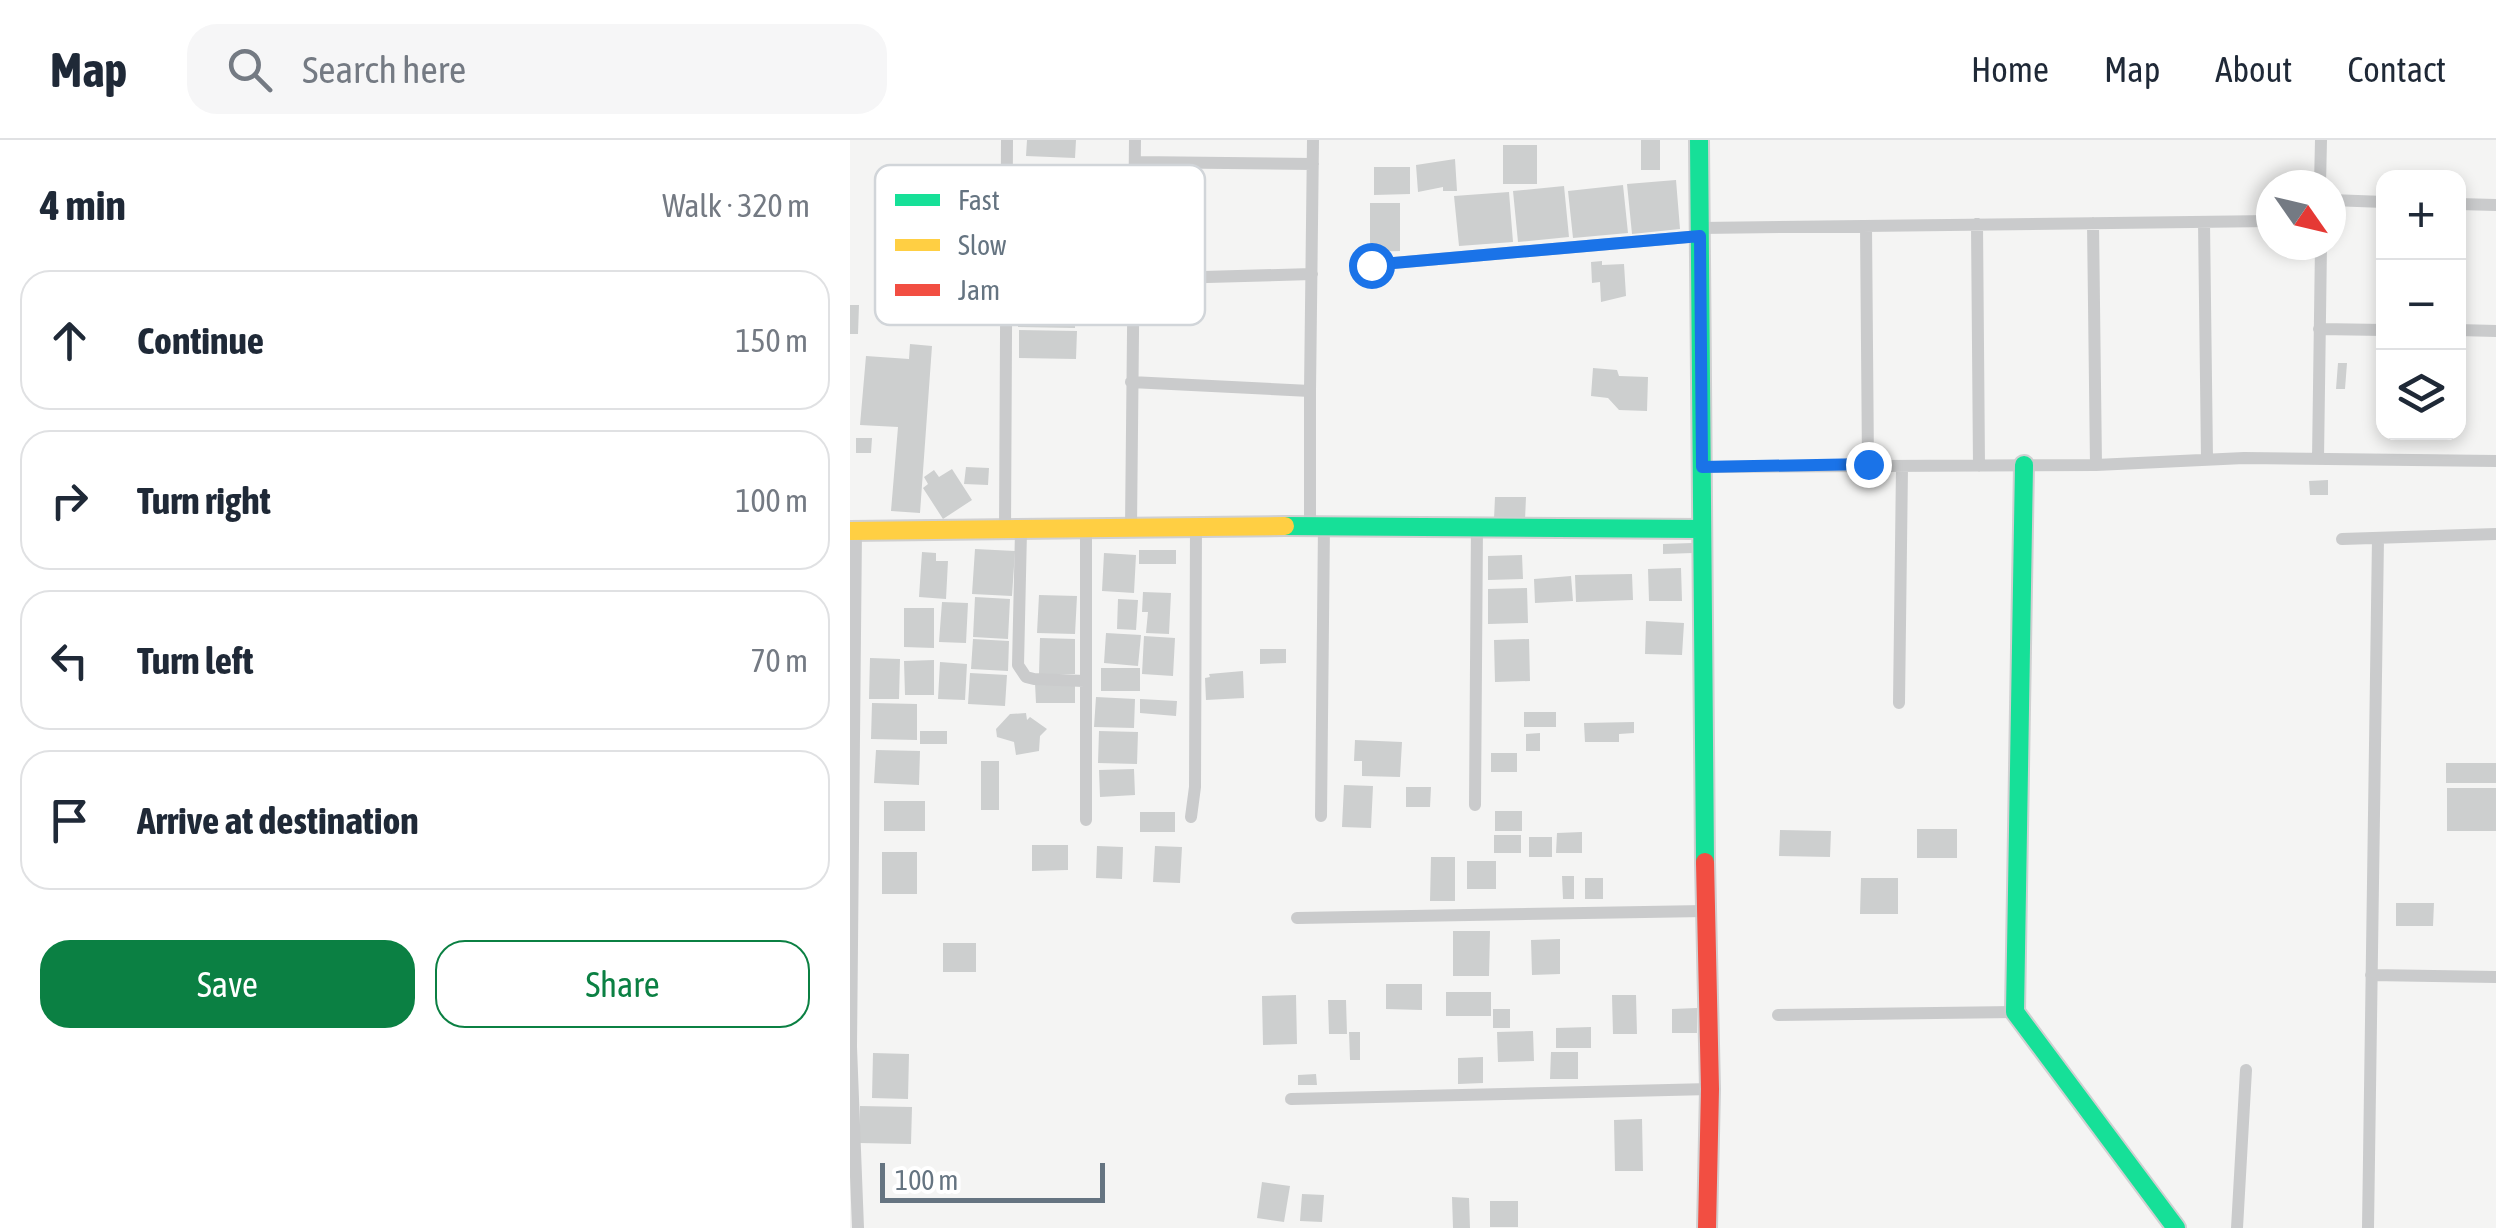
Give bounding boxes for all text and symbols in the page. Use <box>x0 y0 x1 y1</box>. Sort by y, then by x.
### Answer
search box <box>187 24 887 114</box>
text: Map <box>50 42 127 97</box>
icon: search <box>222 42 277 97</box>
text: Search here <box>302 48 466 91</box>
text: Home <box>1971 49 2049 89</box>
text: Map <box>2104 49 2160 89</box>
text: About <box>2215 49 2292 89</box>
text: Contact <box>2347 49 2446 89</box>
legend <box>875 165 1205 325</box>
north arrow <box>2256 170 2346 260</box>
map controls <box>2376 170 2466 440</box>
button: + <box>2376 170 2466 260</box>
text: 4 min <box>40 181 126 229</box>
text: Fast <box>958 184 1000 216</box>
text: Walk · 320 m <box>662 187 810 224</box>
text: Slow <box>958 229 1007 261</box>
route start <box>1349 243 1395 289</box>
button: − <box>2376 260 2466 350</box>
text: Jam <box>958 274 1000 306</box>
icon: ahead <box>42 313 97 368</box>
text: Continue <box>137 319 264 362</box>
text: 150 m <box>735 322 808 359</box>
button: layers <box>2376 350 2466 440</box>
route end <box>1846 442 1892 488</box>
icon: right <box>42 473 97 528</box>
text: Turn right <box>137 479 271 522</box>
text: 100 m <box>735 482 808 519</box>
icon: left <box>42 633 97 688</box>
text: Turn left <box>137 639 253 682</box>
text: 70 m <box>750 642 808 679</box>
icon: arrive <box>42 793 97 848</box>
text: Arrive at destination <box>137 799 419 842</box>
button: Save <box>40 940 415 1028</box>
button: Share <box>435 940 810 1028</box>
scale bar <box>880 1158 1105 1202</box>
text: 100 m <box>895 1164 958 1196</box>

